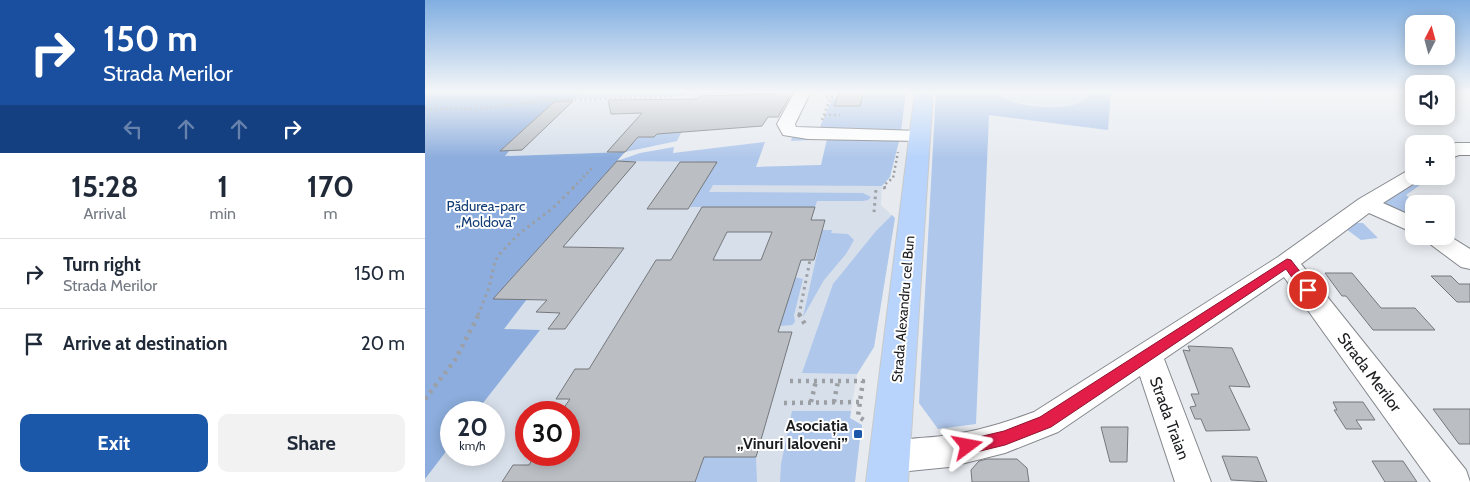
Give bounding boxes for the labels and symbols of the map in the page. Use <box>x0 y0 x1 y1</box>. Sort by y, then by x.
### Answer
north arrow <box>1405 15 1455 65</box>
park label: Pădurea-parc „Moldova” <box>447 197 525 231</box>
street label: Strada Alexandru cel Bun <box>888 235 918 383</box>
pin <box>1287 269 1329 311</box>
street label: Strada Merilor <box>1334 329 1406 416</box>
street label: Strada Traian <box>1146 374 1193 462</box>
speed limit sign: 30 <box>515 401 580 466</box>
place label: Asociația „Vinuri Ialoveni” <box>737 416 848 453</box>
position arrow <box>941 419 993 471</box>
marker: Asociația „Vinuri Ialoveni” <box>852 428 864 440</box>

